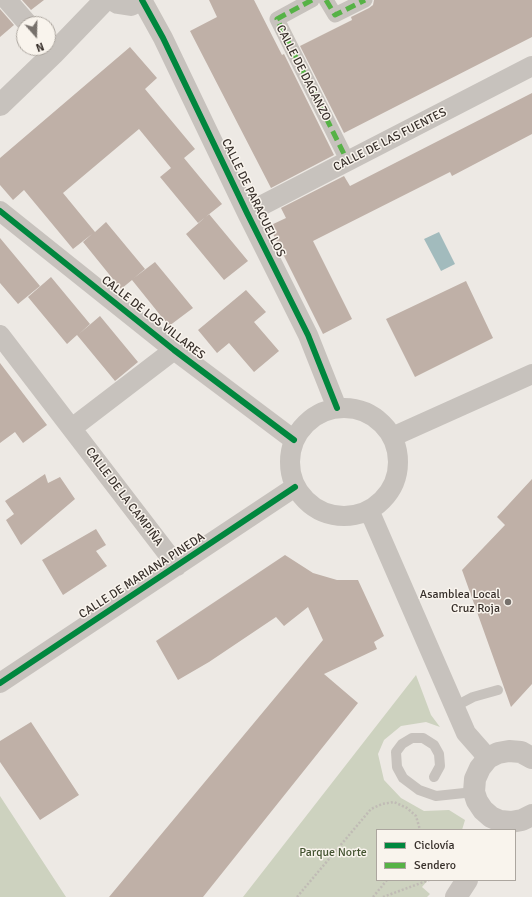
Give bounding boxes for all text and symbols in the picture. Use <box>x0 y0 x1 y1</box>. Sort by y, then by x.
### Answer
north arrow <box>16 16 56 56</box>
street label: CALLE DE DAGANZO <box>273 23 333 123</box>
text: N <box>34 39 46 54</box>
street label: CALLE DE LAS FUENTES <box>331 105 449 175</box>
street label: CALLE DE PARACUELLOS <box>218 136 288 260</box>
street label: CALLE DE LOS VILLARES <box>98 273 208 363</box>
street label: CALLE DE LA CAMPIÑA <box>82 445 166 549</box>
street label: CALLE DE MARIANA PINEDA <box>76 530 208 622</box>
place label: Asamblea Local Cruz Roja <box>420 588 500 616</box>
marker: Asamblea Local Cruz Roja <box>503 597 513 607</box>
legend <box>376 829 516 881</box>
text: Ciclovía <box>414 838 455 853</box>
park label: Parque Norte <box>299 846 367 860</box>
text: Sendero <box>414 858 456 873</box>

